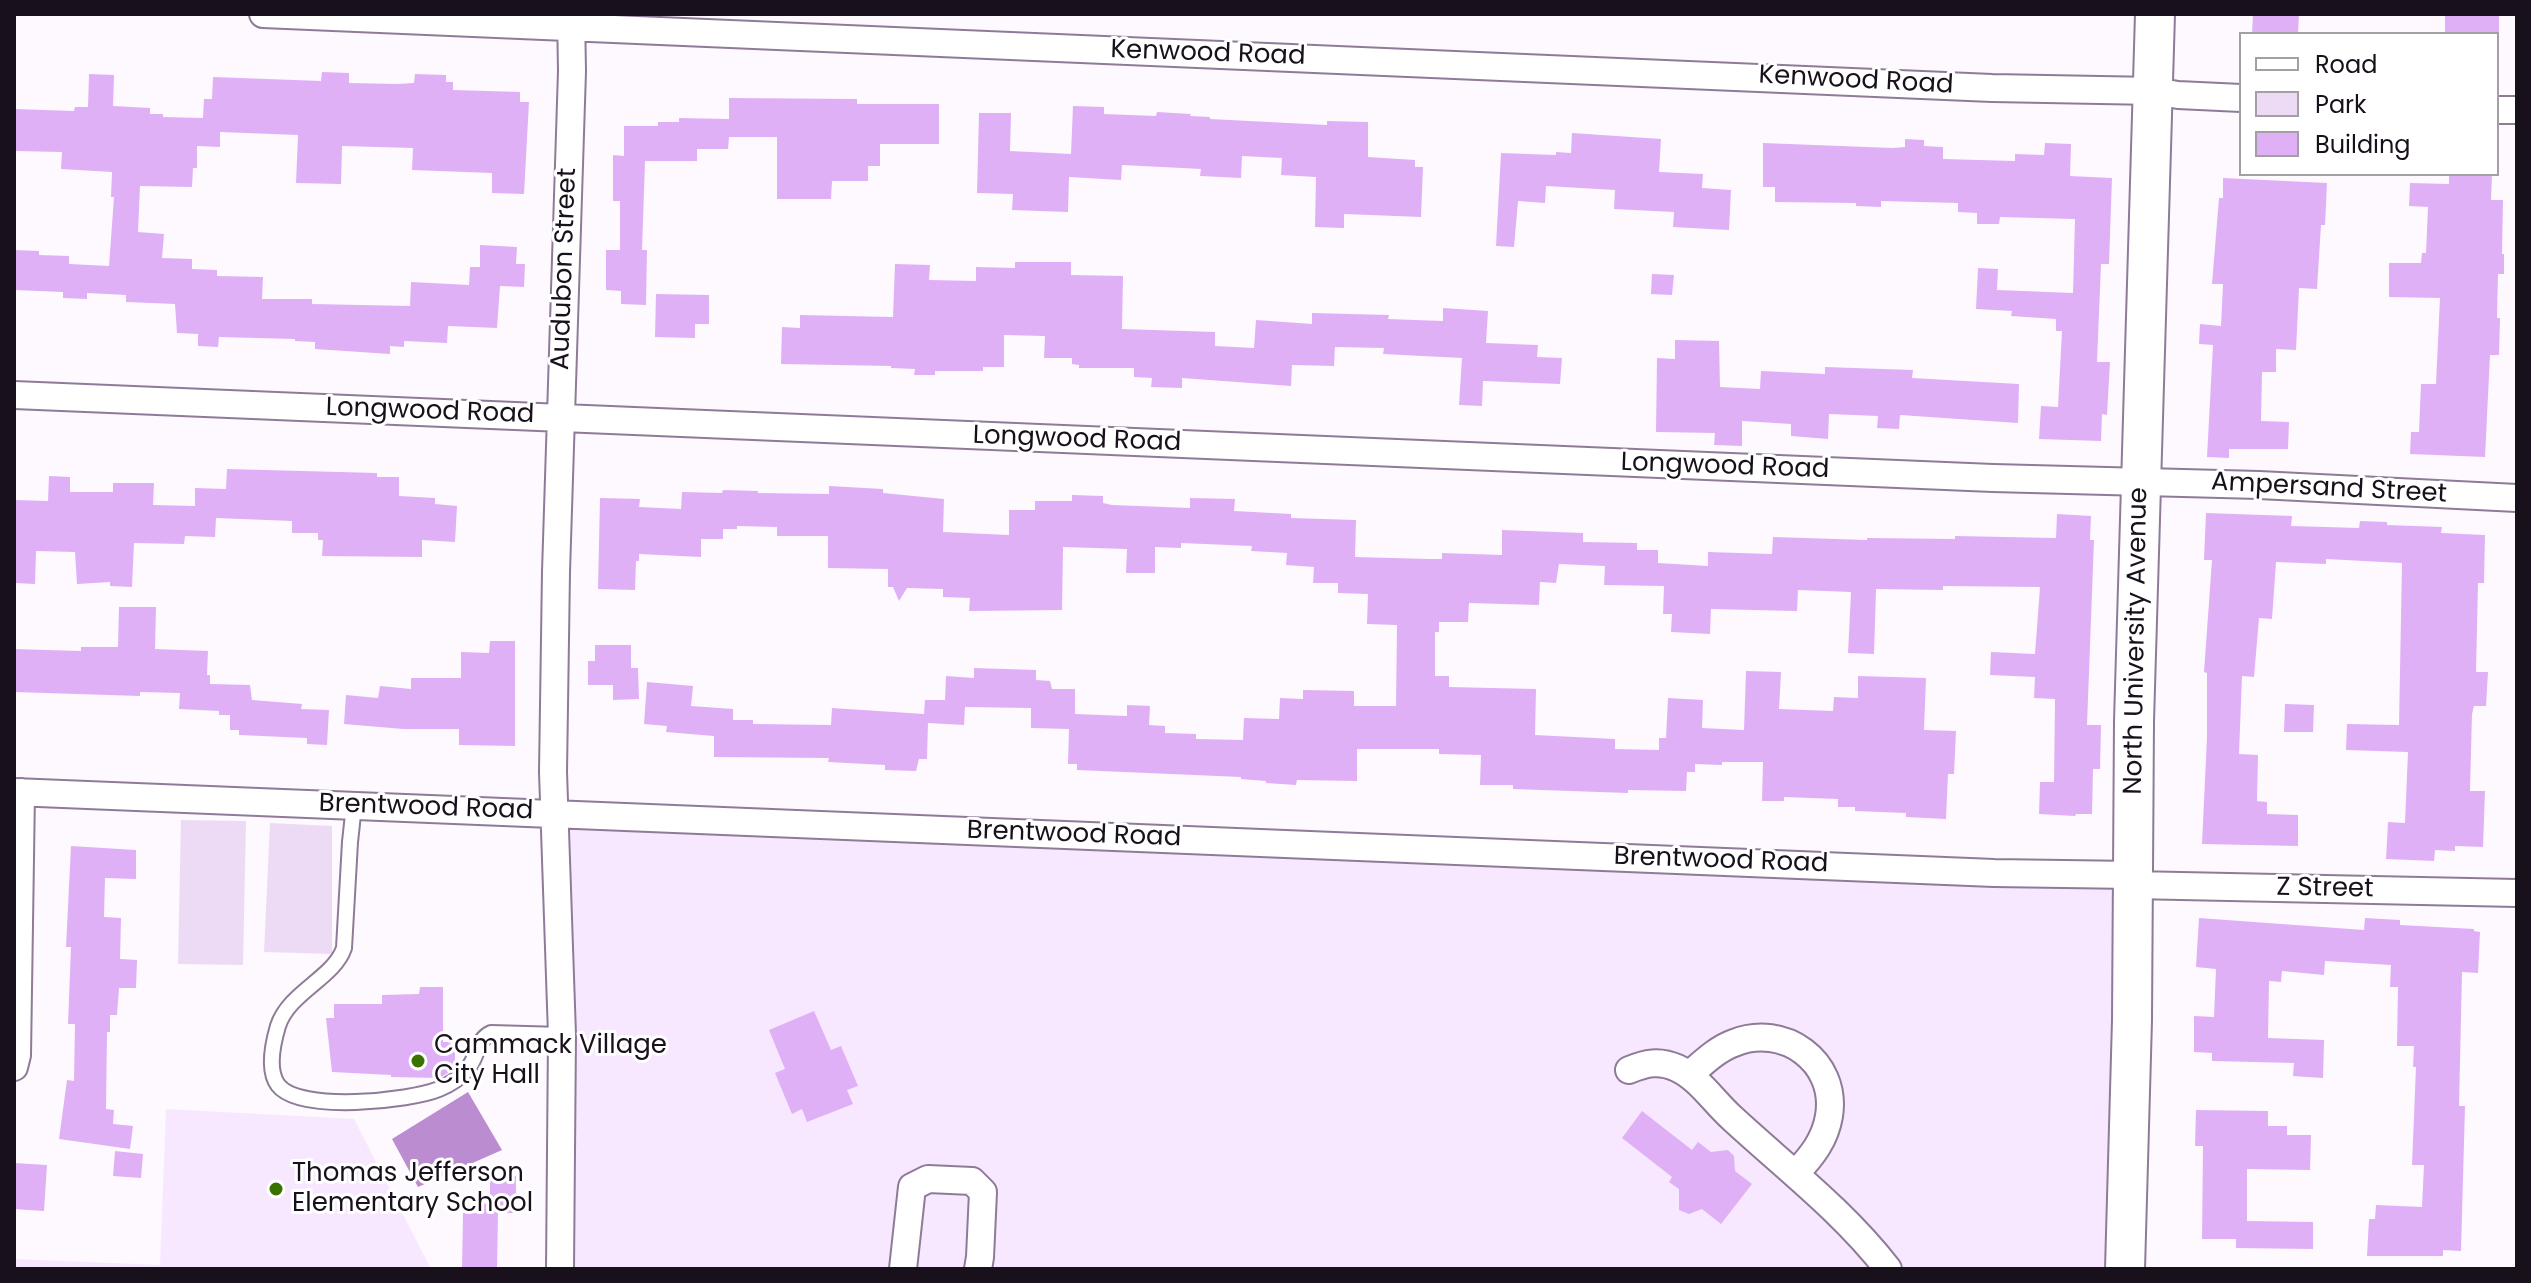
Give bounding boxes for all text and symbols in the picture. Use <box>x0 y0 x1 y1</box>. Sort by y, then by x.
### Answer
legend <box>2239 32 2499 176</box>
street label: Kenwood Road <box>1110 35 1306 73</box>
text: Road <box>2315 48 2377 81</box>
street label: Kenwood Road <box>1758 60 1954 102</box>
text: Park <box>2315 88 2366 121</box>
text: Building <box>2315 128 2411 161</box>
street label: Audubon Street <box>546 167 584 371</box>
street label: Longwood Road <box>325 393 535 431</box>
street label: Longwood Road <box>972 421 1182 459</box>
street label: Longwood Road <box>1620 448 1830 486</box>
street label: Ampersand Street <box>2210 467 2448 511</box>
street label: North University Avenue <box>2119 487 2155 795</box>
street label: Brentwood Road <box>318 789 534 827</box>
street label: Brentwood Road <box>966 816 1182 854</box>
street label: Brentwood Road <box>1613 842 1829 880</box>
street label: Z Street <box>2276 873 2374 905</box>
place label: Cammack Village City Hall <box>434 1030 667 1092</box>
marker: Cammack Village City Hall <box>409 1052 427 1070</box>
place label: Thomas Jefferson Elementary School <box>292 1158 533 1220</box>
marker: Thomas Jefferson Elementary School <box>267 1180 285 1198</box>

